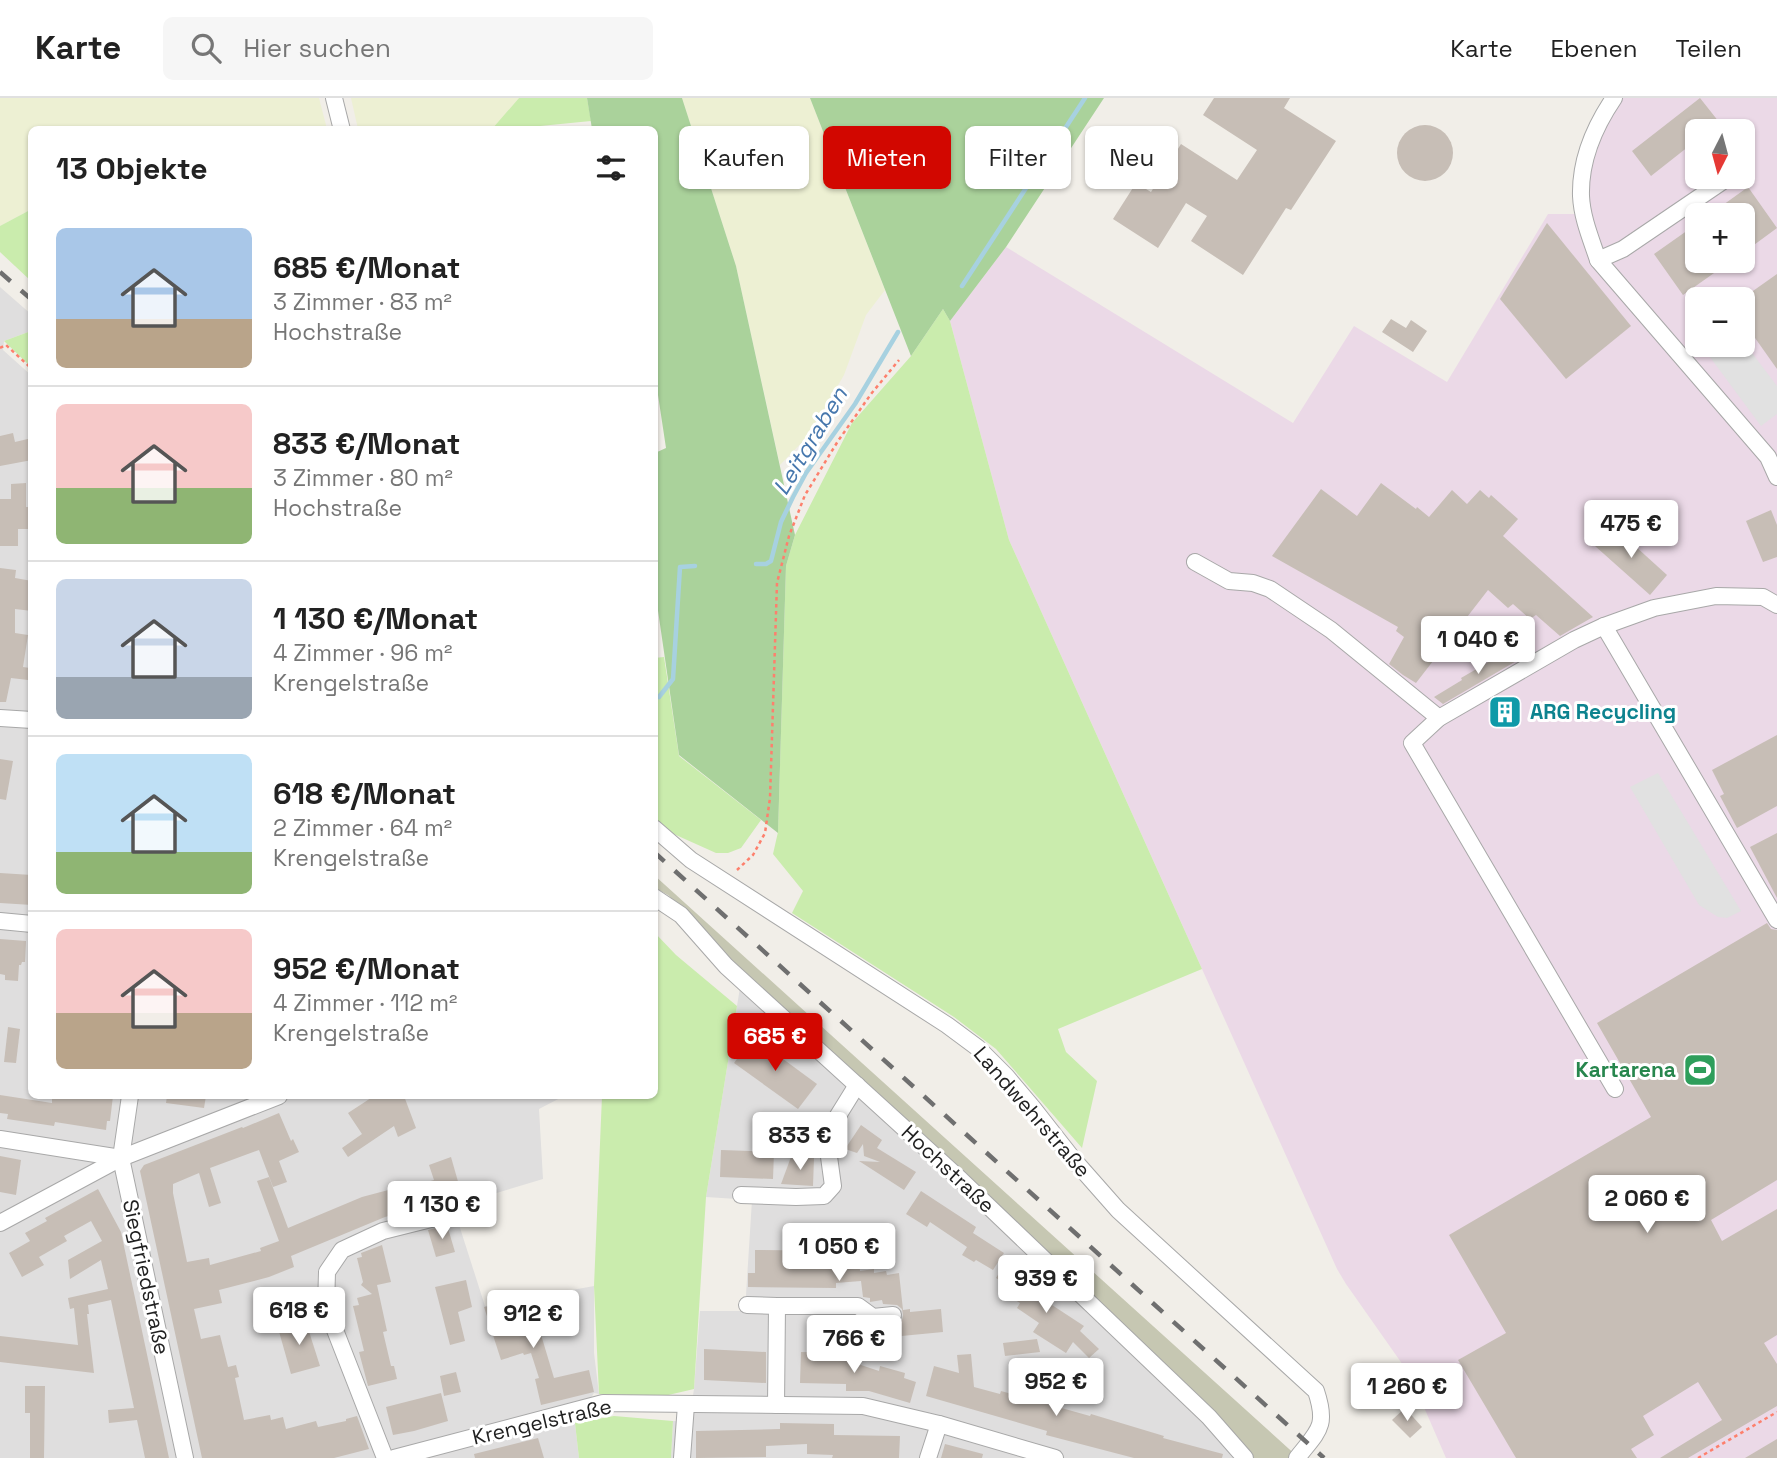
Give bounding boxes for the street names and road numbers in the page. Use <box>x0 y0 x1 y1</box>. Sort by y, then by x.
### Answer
street label: Landwehrstraße <box>968 1040 1097 1183</box>
street label: Hochstraße <box>896 1119 1001 1219</box>
street label: Siegfriedstraße <box>117 1197 176 1357</box>
street label: Krengelstraße <box>469 1392 614 1451</box>

